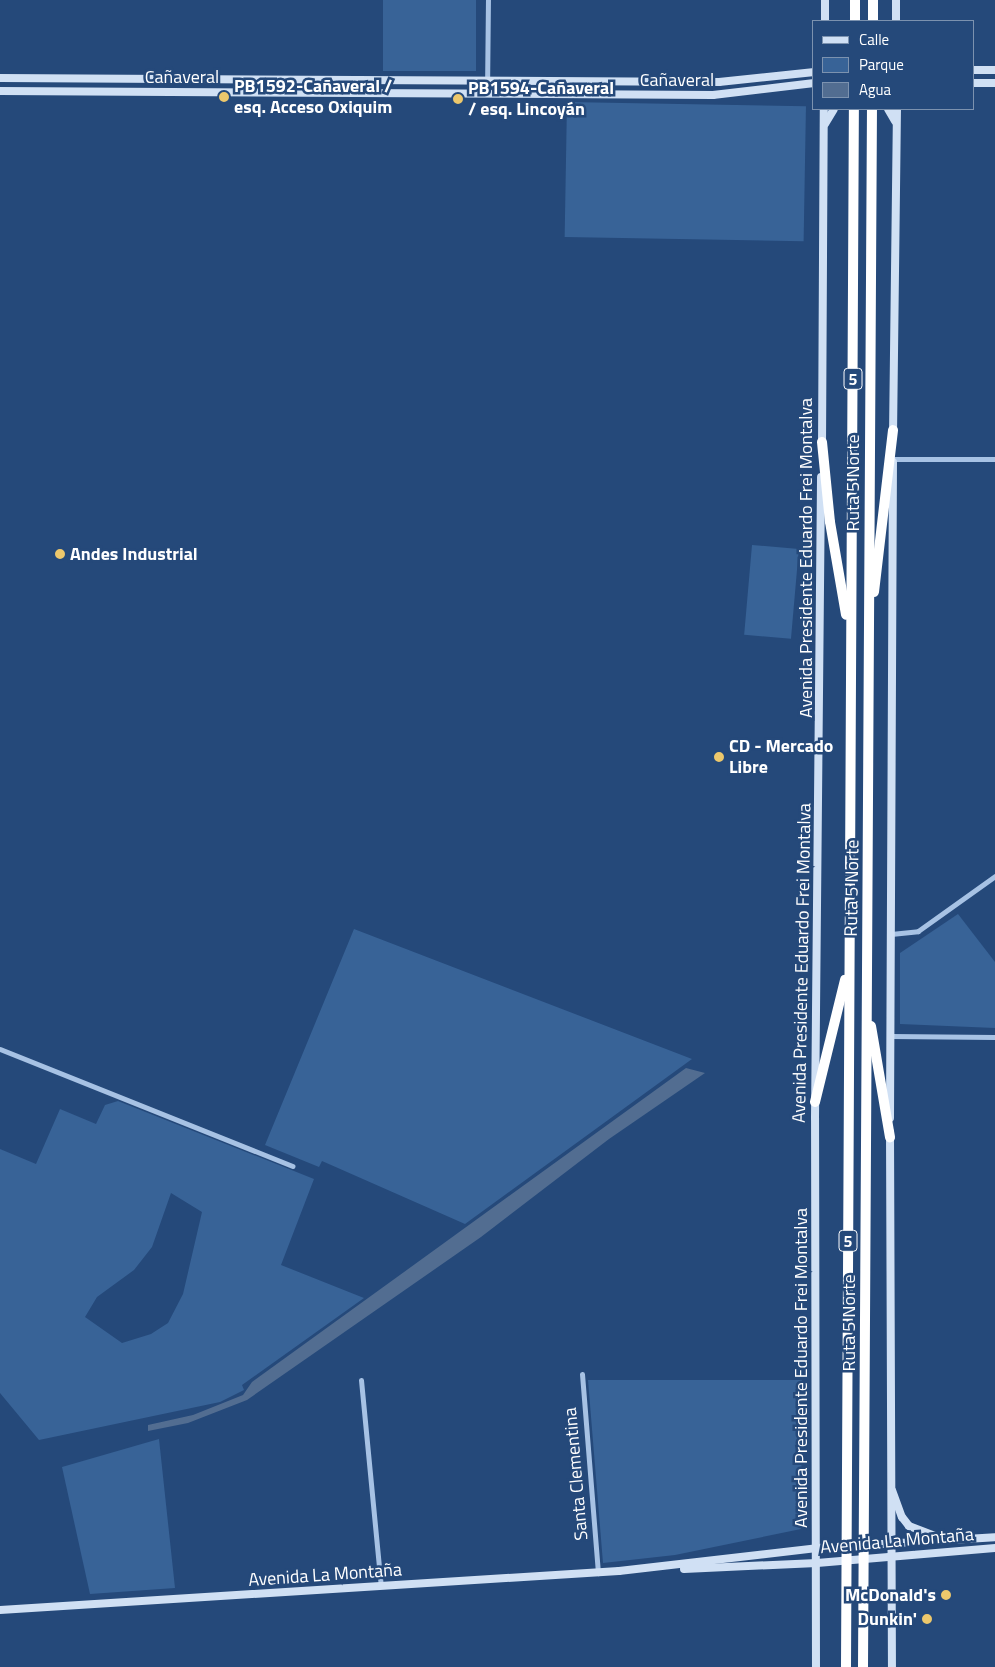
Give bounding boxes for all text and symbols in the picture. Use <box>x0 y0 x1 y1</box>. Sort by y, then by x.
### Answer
legend <box>812 20 975 110</box>
text: Calle <box>859 28 889 51</box>
text: Parque <box>859 53 904 76</box>
street label: Cañaveral <box>145 66 219 88</box>
street label: Cañaveral <box>640 69 714 91</box>
place label: PB1592-Cañaveral / esq. Acceso Oxiquim <box>234 76 392 118</box>
place label: PB1594-Cañaveral / esq. Lincoyán <box>468 78 614 120</box>
text: Agua <box>859 78 891 101</box>
marker: PB1592-Cañaveral / esq. Acceso Oxiquim <box>218 91 230 103</box>
marker: PB1594-Cañaveral / esq. Lincoyán <box>452 93 464 105</box>
road number: 5 <box>843 366 863 392</box>
street label: Avenida Presidente Eduardo Frei Montalva <box>795 398 817 718</box>
street label: Ruta 5 Norte <box>842 434 864 532</box>
place label: Andes Industrial <box>70 543 198 565</box>
marker: Andes Industrial <box>54 548 66 560</box>
place label: CD - Mercado Libre <box>729 736 833 779</box>
marker: CD - Mercado Libre <box>713 751 725 763</box>
street label: Avenida Presidente Eduardo Frei Montalva <box>788 803 816 1123</box>
street label: Ruta 5 Norte <box>840 839 864 937</box>
street label: Avenida Presidente Eduardo Frei Montalva <box>790 1208 812 1528</box>
road number: 5 <box>838 1228 858 1254</box>
street label: Ruta 5 Norte <box>838 1274 860 1372</box>
street label: Santa Clementina <box>559 1407 593 1541</box>
street label: Avenida La Montaña <box>819 1524 975 1558</box>
street label: Avenida La Montaña <box>248 1559 402 1591</box>
place label: McDonald's <box>845 1584 936 1606</box>
marker: McDonald's <box>940 1589 952 1601</box>
place label: Dunkin' <box>858 1608 917 1630</box>
marker: Dunkin' <box>921 1613 933 1625</box>

